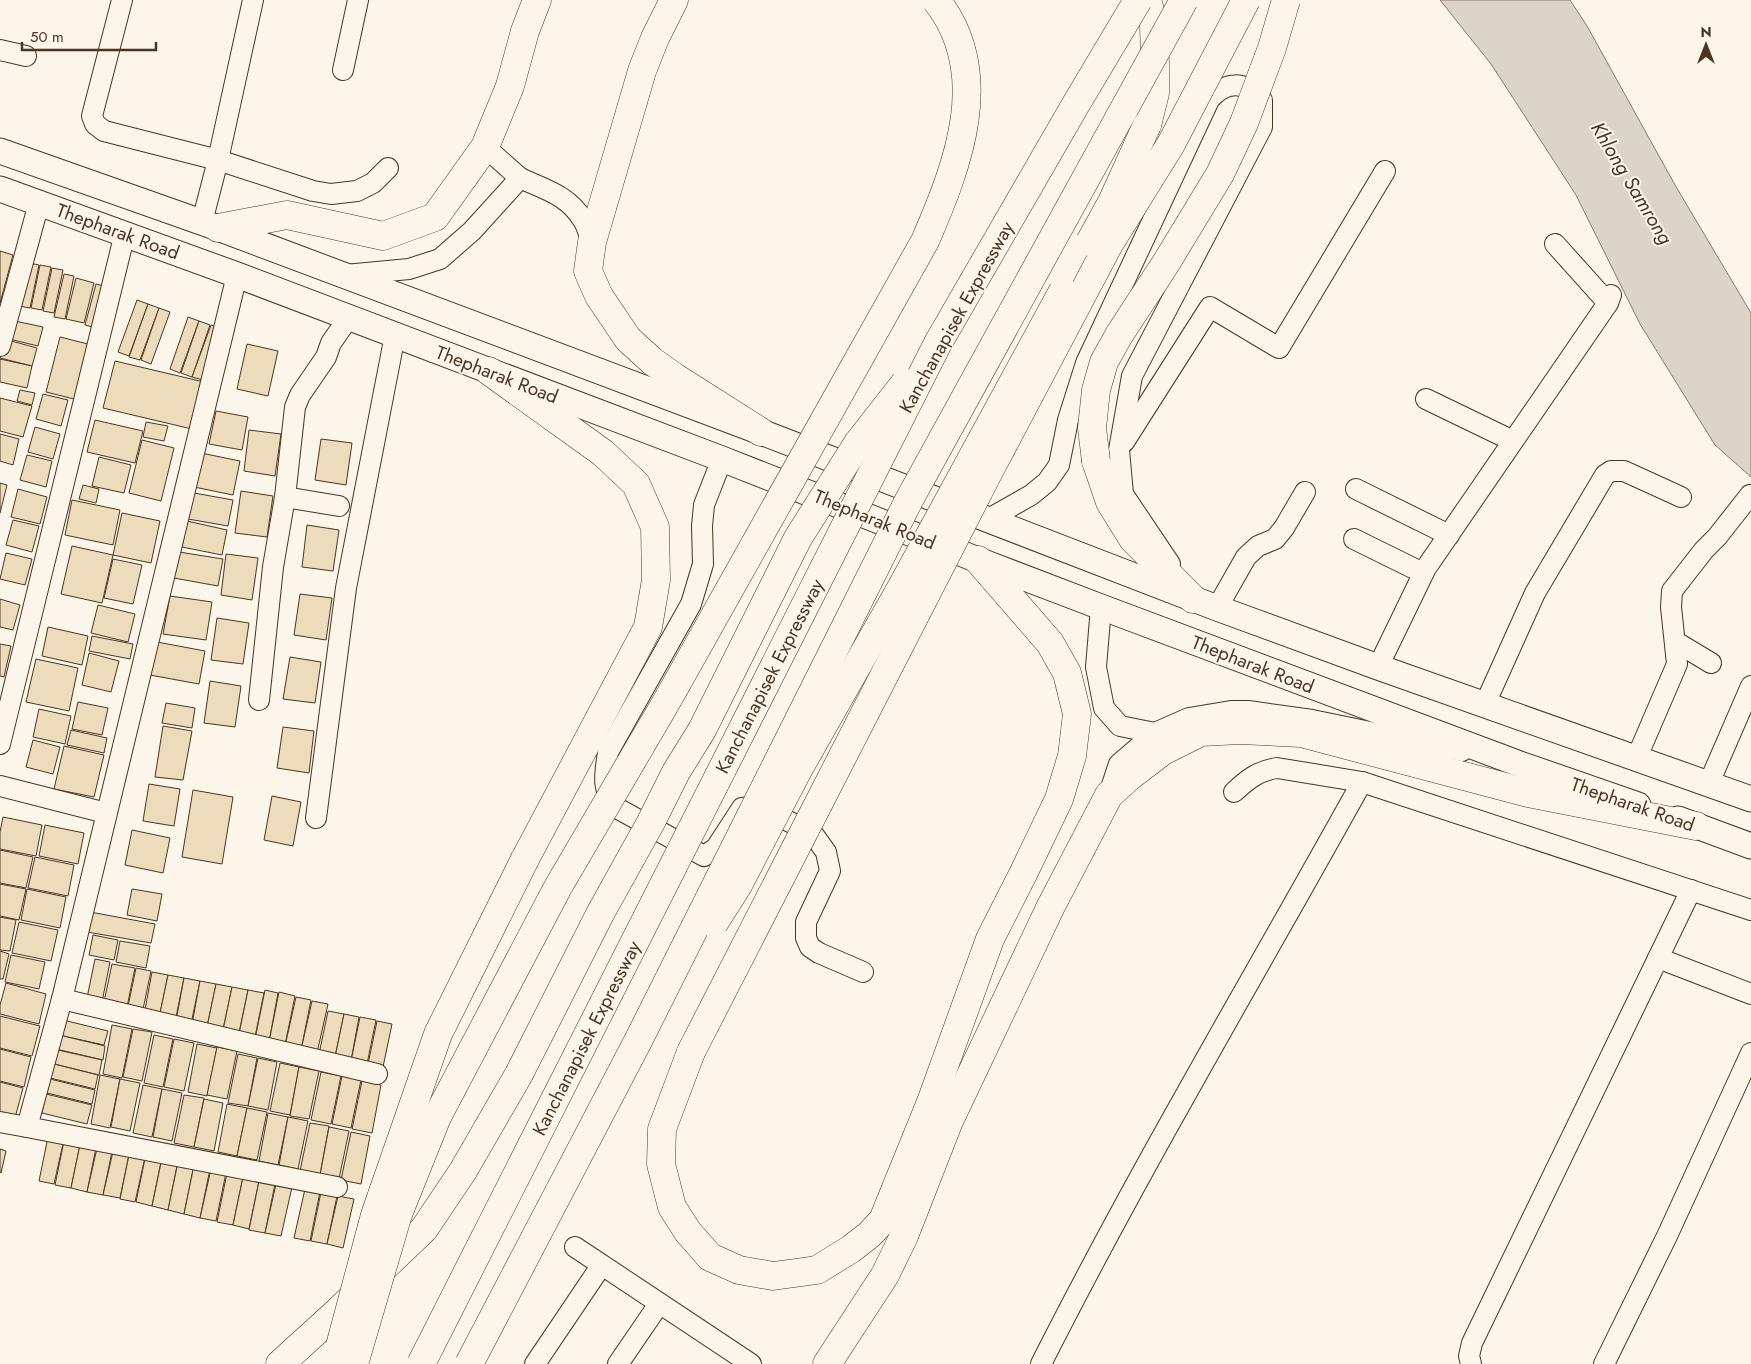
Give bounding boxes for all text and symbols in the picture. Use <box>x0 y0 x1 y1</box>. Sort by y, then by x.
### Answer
scale bar <box>22 20 156 52</box>
north arrow <box>1681 20 1731 70</box>
text: N <box>1700 22 1712 42</box>
text: 50 m <box>30 26 64 48</box>
water label: Khlong Samrong <box>1583 116 1680 250</box>
street label: Thepharak Road <box>52 197 183 266</box>
street label: Kanchanapisek Expressway <box>892 216 1021 418</box>
street label: Thepharak Road <box>432 339 562 410</box>
street label: Thepharak Road <box>810 483 940 556</box>
street label: Kanchanapisek Expressway <box>709 574 831 778</box>
street label: Thepharak Road <box>1188 629 1318 700</box>
street label: Thepharak Road <box>1567 771 1698 838</box>
street label: Kanchanapisek Expressway <box>526 936 648 1140</box>

